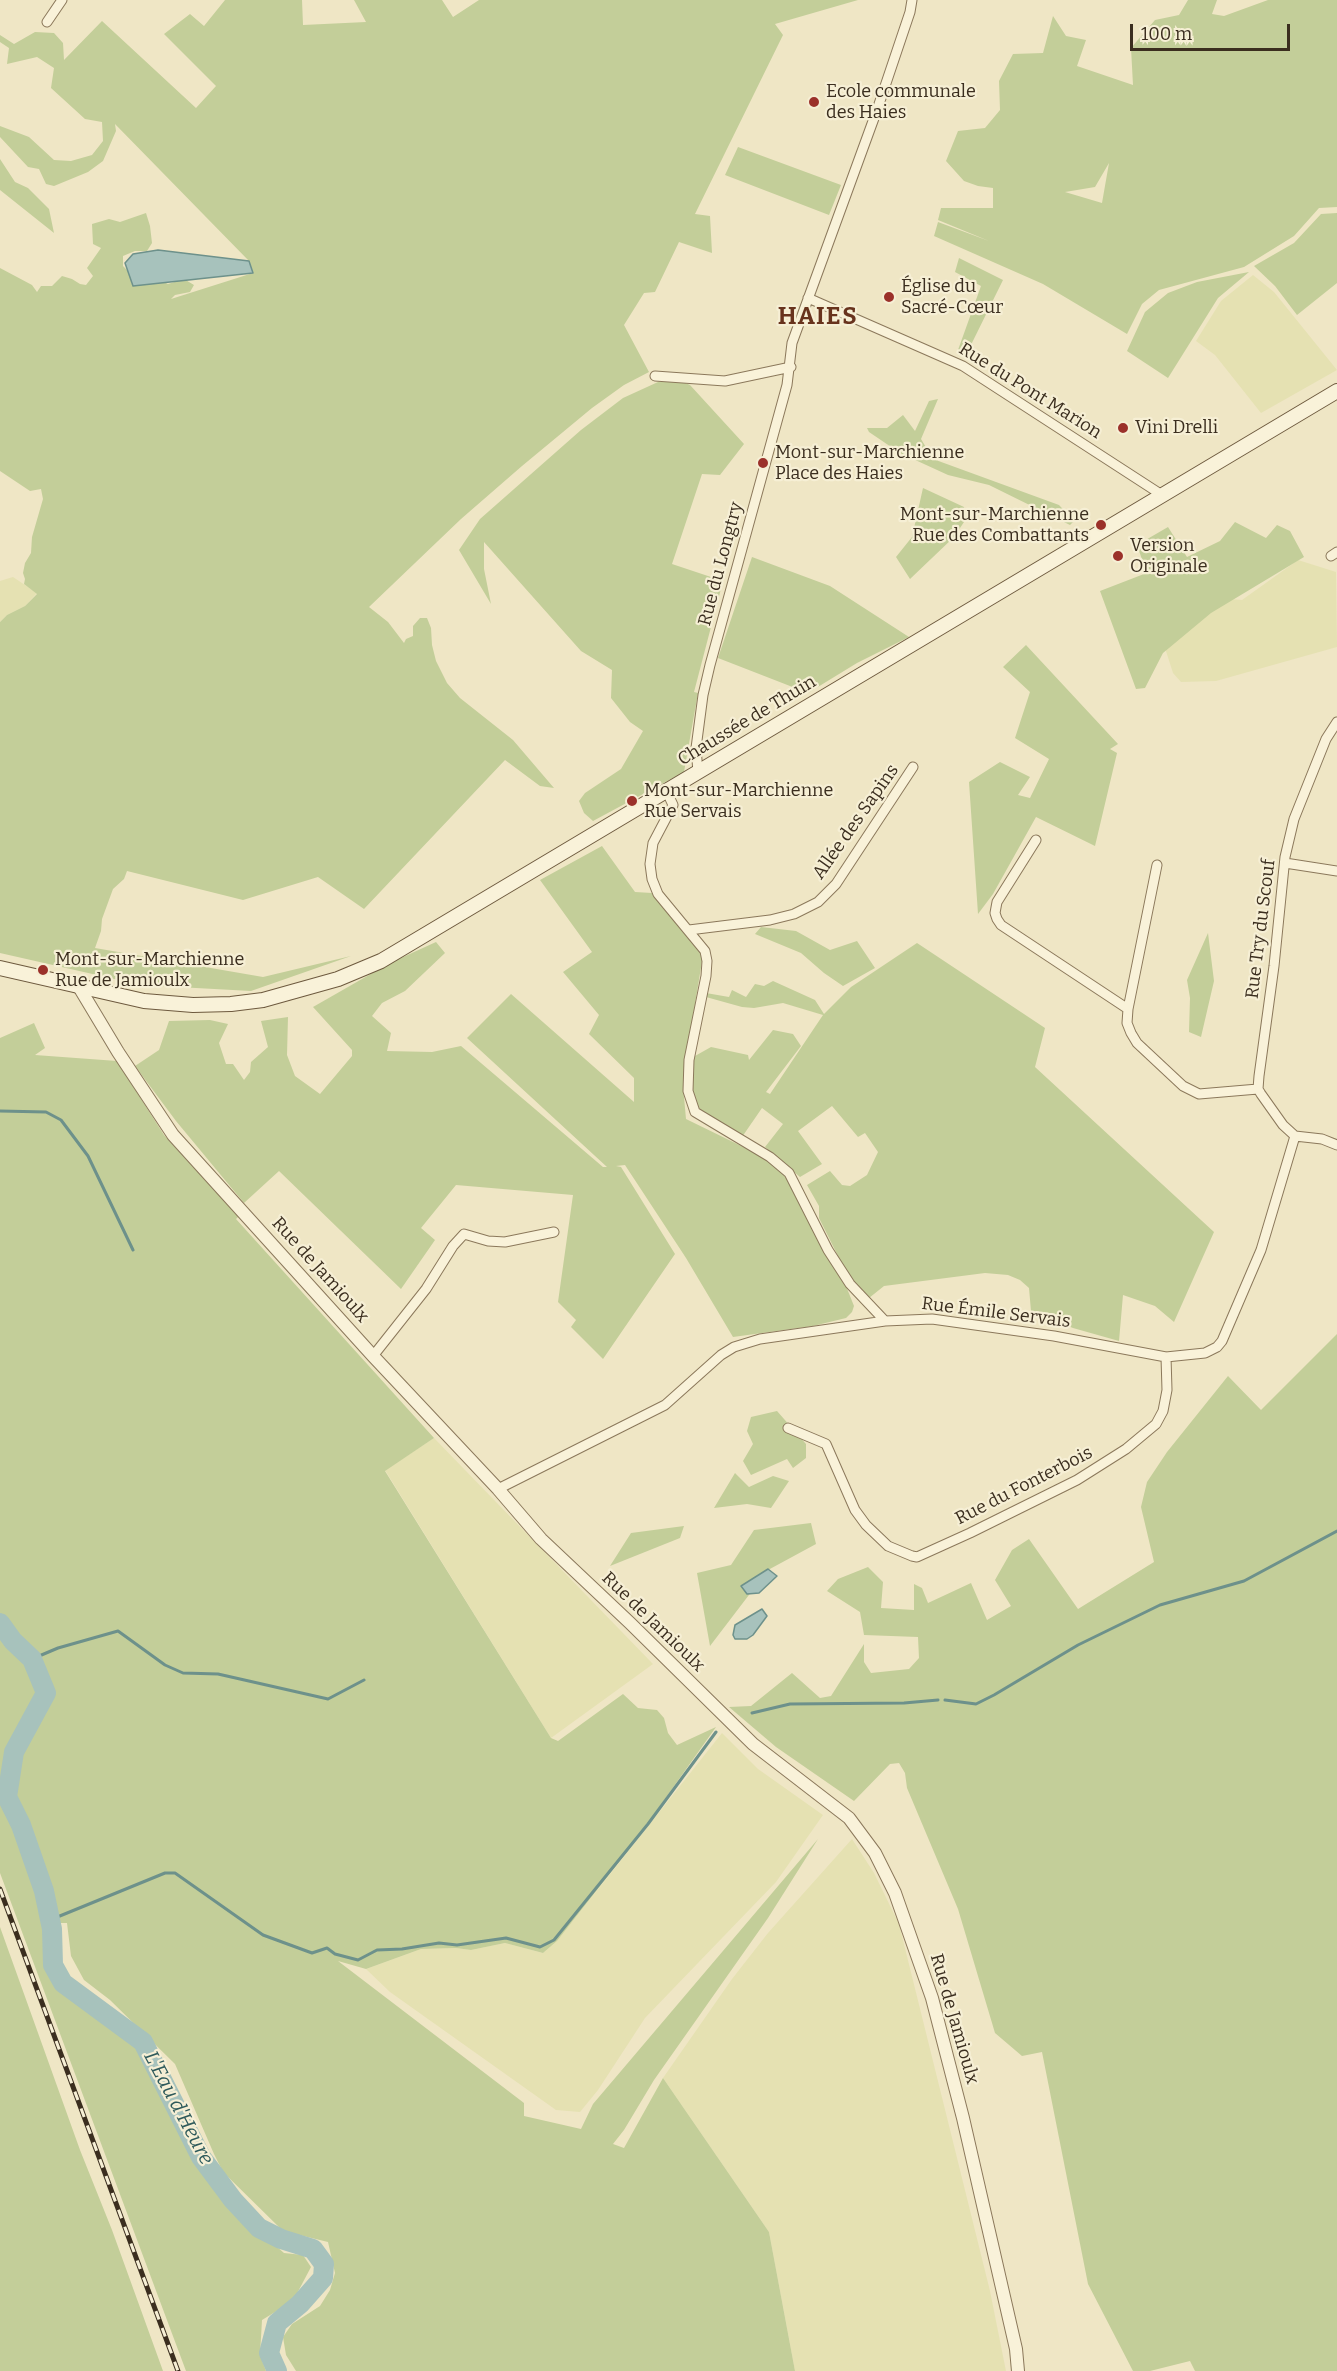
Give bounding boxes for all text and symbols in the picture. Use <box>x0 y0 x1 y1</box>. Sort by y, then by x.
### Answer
scale bar <box>1133 12 1294 50</box>
text: 100 m <box>1141 23 1192 45</box>
place label: Ecole communale des Haies <box>826 81 976 124</box>
marker: Ecole communale des Haies <box>807 95 821 109</box>
place label: Église du Sacré-Cœur <box>901 276 1003 318</box>
marker: Église du Sacré-Cœur <box>882 290 896 304</box>
district label: HAIES <box>778 303 858 331</box>
street label: Rue du Pont Marion <box>955 338 1105 444</box>
place label: Vini Drelli <box>1135 417 1218 439</box>
marker: Vini Drelli <box>1116 421 1130 435</box>
place label: Mont-sur-Marchienne Place des Haies <box>775 442 964 484</box>
marker: Mont-sur-Marchienne Place des Haies <box>756 456 770 470</box>
street label: Rue du Longtry <box>694 500 748 628</box>
place label: Mont-sur-Marchienne Rue des Combattants <box>900 504 1089 546</box>
marker: Mont-sur-Marchienne Rue des Combattants <box>1094 518 1108 532</box>
place label: Version Originale <box>1130 535 1208 578</box>
marker: Version Originale <box>1111 549 1125 563</box>
street label: Chaussée de Thuin <box>674 671 820 771</box>
street label: Allée des Sapins <box>808 760 904 884</box>
place label: Mont-sur-Marchienne Rue Servais <box>644 780 833 822</box>
marker: Mont-sur-Marchienne Rue Servais <box>625 794 639 808</box>
street label: Rue Try du Scouf <box>1242 858 1280 1000</box>
place label: Mont-sur-Marchienne Rue de Jamioulx <box>55 949 244 992</box>
marker: Mont-sur-Marchienne Rue de Jamioulx <box>36 963 50 977</box>
street label: Rue de Jamioulx <box>267 1213 373 1327</box>
street label: Rue Émile Servais <box>920 1293 1072 1333</box>
street label: Rue du Fonterbois <box>952 1442 1096 1530</box>
street label: Rue de Jamioulx <box>597 1568 709 1676</box>
street label: Rue de Jamioulx <box>925 1951 983 2087</box>
water label: L'Eau d'Heure <box>138 2047 218 2169</box>

